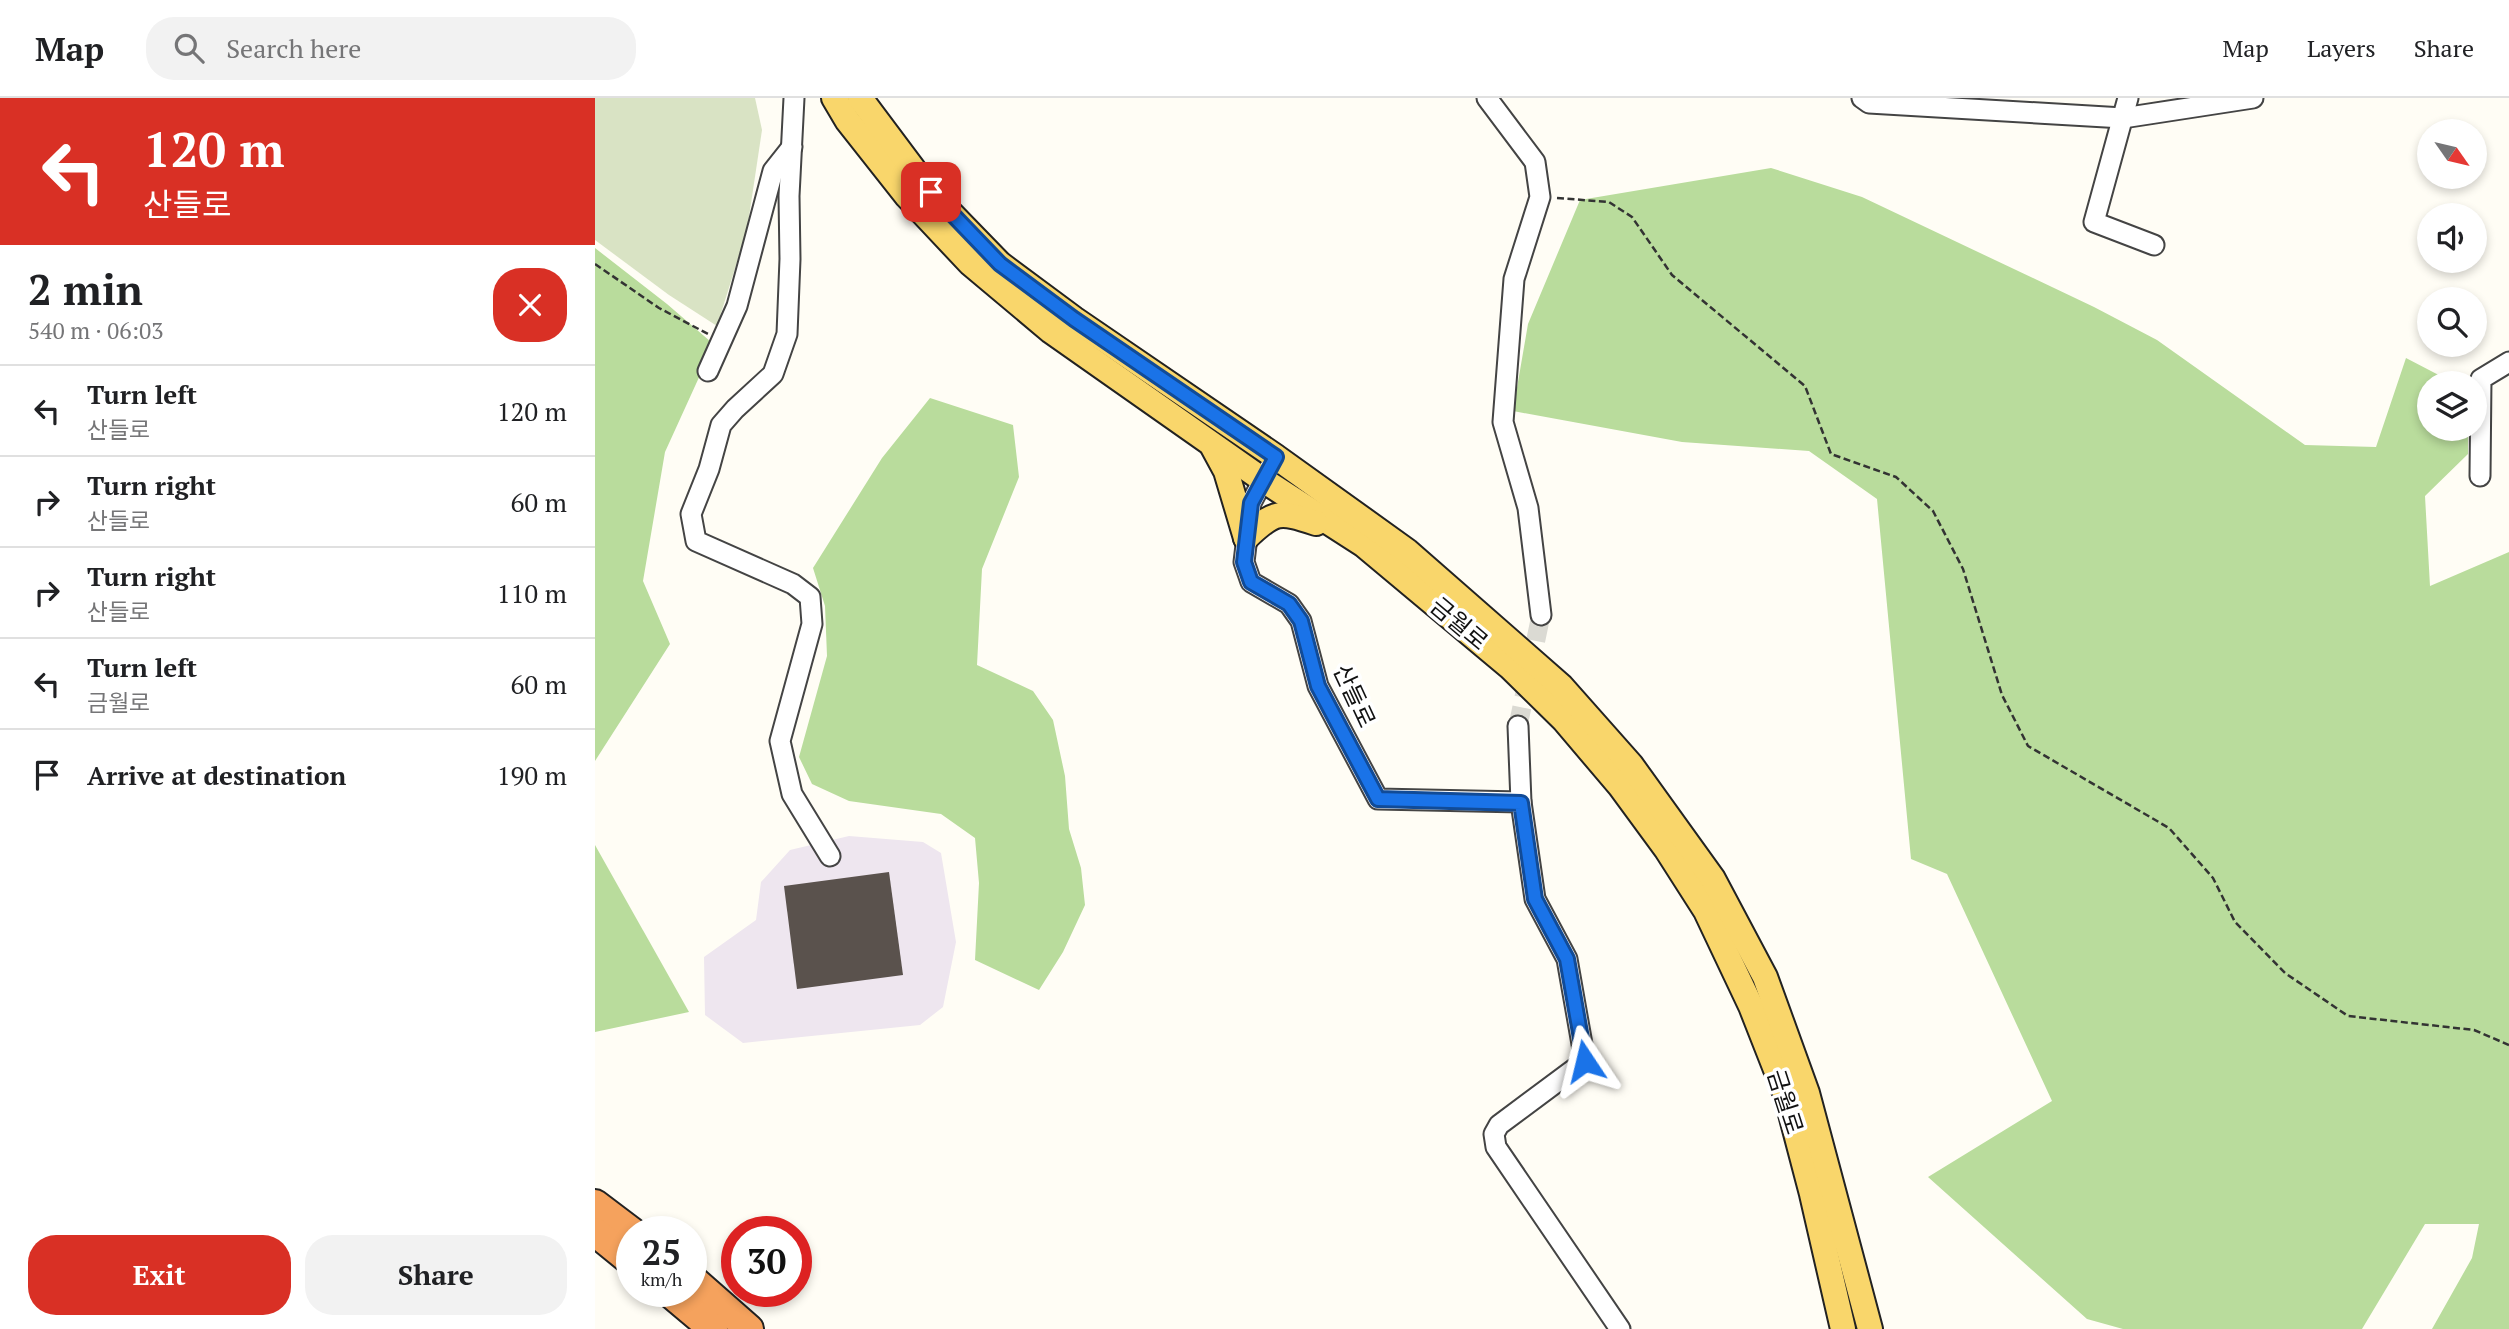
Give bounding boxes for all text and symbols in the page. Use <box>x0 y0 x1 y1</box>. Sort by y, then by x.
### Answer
search box <box>146 17 636 80</box>
text: Map <box>35 27 104 70</box>
icon: search <box>170 29 208 67</box>
text: Search here <box>226 31 361 65</box>
text: Map <box>2222 32 2269 64</box>
text: Layers <box>2307 32 2376 64</box>
text: Share <box>2414 32 2474 64</box>
text: 120 m <box>143 116 285 181</box>
north arrow <box>2417 119 2487 189</box>
map controls <box>2417 119 2487 441</box>
icon: left <box>28 126 119 217</box>
pin <box>901 162 961 222</box>
icon: arrive <box>912 173 950 211</box>
text: 산들로 <box>143 183 231 225</box>
button: sound <box>2417 203 2487 273</box>
text: 2 min <box>28 261 143 317</box>
button: close <box>493 268 567 342</box>
button: search <box>2417 287 2487 357</box>
text: 540 m · 06:03 <box>28 315 163 346</box>
button: layers <box>2417 371 2487 441</box>
text: Turn left <box>87 377 197 411</box>
icon: left <box>28 392 66 430</box>
text: 120 m <box>497 394 567 428</box>
text: 산들로 <box>87 414 150 445</box>
text: Turn right <box>87 468 216 502</box>
icon: right <box>28 483 66 521</box>
text: 60 m <box>511 485 567 519</box>
text: 산들로 <box>87 505 150 536</box>
text: Turn right <box>87 559 216 593</box>
icon: right <box>28 574 66 612</box>
text: 110 m <box>497 576 567 610</box>
street label: 금월로 <box>1424 590 1495 657</box>
text: 산들로 <box>87 596 150 627</box>
text: Turn left <box>87 650 197 684</box>
street label: 산들로 <box>1326 659 1383 732</box>
icon: left <box>28 665 66 703</box>
text: 60 m <box>511 667 567 701</box>
text: 금월로 <box>87 687 150 718</box>
icon: arrive <box>28 756 66 794</box>
text: Arrive at destination <box>87 758 346 792</box>
text: 190 m <box>497 758 567 792</box>
position arrow <box>1548 1024 1622 1098</box>
street label: 금월로 <box>1760 1065 1811 1138</box>
speed limit sign: 30 <box>721 1216 812 1307</box>
text: 25 <box>642 1229 681 1275</box>
button: Exit <box>28 1235 291 1315</box>
button: Share <box>305 1235 567 1315</box>
text: km/h <box>641 1267 682 1291</box>

